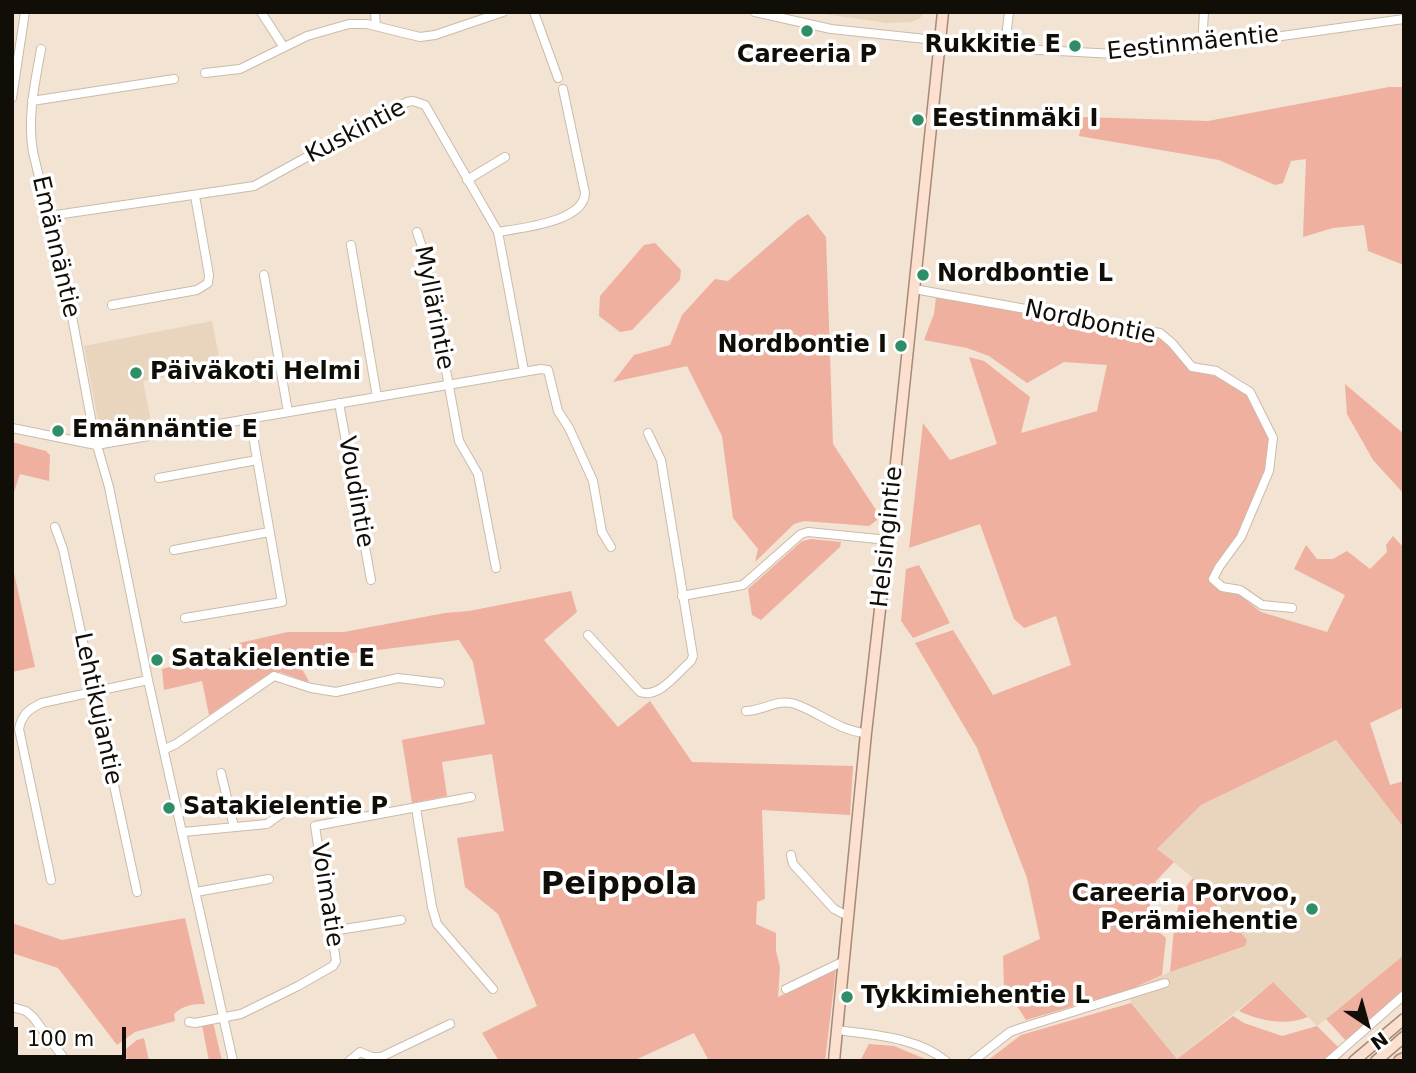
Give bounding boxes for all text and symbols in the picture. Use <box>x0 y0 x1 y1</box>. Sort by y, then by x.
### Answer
street label: Eestinmäentie <box>1106 21 1280 67</box>
marker: Careeria P <box>799 23 815 39</box>
place label: Rukkitie E <box>925 32 1061 60</box>
marker: Rukkitie E <box>1067 38 1083 54</box>
place label: Careeria P <box>737 42 877 70</box>
street label: Kuskintie <box>301 94 411 170</box>
place label: Eestinmäki I <box>932 106 1098 134</box>
marker: Eestinmäki I <box>910 112 926 128</box>
street label: Emännäntie <box>25 173 85 321</box>
street label: Myllärintie <box>407 244 459 372</box>
place label: Nordbontie L <box>937 261 1113 289</box>
marker: Nordbontie L <box>915 267 931 283</box>
street label: Nordbontie <box>1022 295 1158 351</box>
place label: Nordbontie I <box>717 332 887 360</box>
marker: Nordbontie I <box>893 338 909 354</box>
place label: Päiväkoti Helmi <box>150 359 361 387</box>
marker: Päiväkoti Helmi <box>128 365 144 381</box>
place label: Emännäntie E <box>72 417 258 445</box>
marker: Emännäntie E <box>50 423 66 439</box>
street label: Voudintie <box>331 434 379 550</box>
street label: Helsingintie <box>866 465 910 609</box>
street label: Lehtikujantie <box>67 630 127 788</box>
place label: Satakielentie E <box>171 646 375 674</box>
marker: Satakielentie E <box>149 652 165 668</box>
place label: Satakielentie P <box>183 794 388 822</box>
marker: Satakielentie P <box>161 800 177 816</box>
street label: Voimatie <box>304 841 348 949</box>
district label: Peippola <box>541 867 697 905</box>
place label: Careeria Porvoo, Perämiehentie <box>1072 881 1298 937</box>
marker: Careeria Porvoo, Perämiehentie <box>1304 901 1320 917</box>
place label: Tykkimiehentie L <box>861 983 1090 1011</box>
marker: Tykkimiehentie L <box>839 989 855 1005</box>
north arrow <box>1332 989 1402 1059</box>
scale bar <box>18 1014 130 1058</box>
text: 100 m <box>27 1027 94 1051</box>
text: N <box>1366 1027 1392 1055</box>

